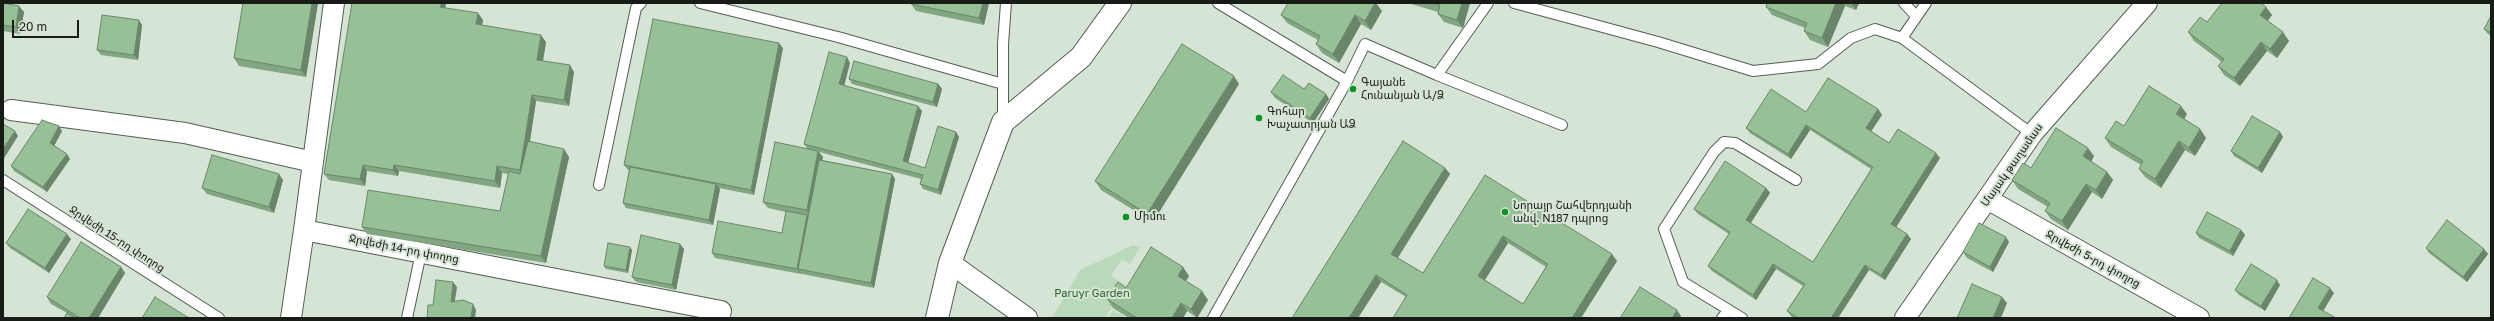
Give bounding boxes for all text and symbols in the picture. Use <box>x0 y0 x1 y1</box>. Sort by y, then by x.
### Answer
scale bar <box>14 12 81 38</box>
text: 20 m <box>19 19 47 34</box>
place label: Գայանե Հունանյան Ա/Ձ <box>1361 76 1444 102</box>
marker: Գայանե Հունանյան Ա/Ձ <box>1348 84 1358 94</box>
place label: Գոհար Խաչատրյան ԱՁ <box>1267 105 1356 131</box>
marker: Գոհար Խաչատրյան ԱՁ <box>1254 113 1264 123</box>
street label: Մայակ թաղամաս <box>1978 121 2046 209</box>
place label: Նորայր Շահվերդյանի անվ. N187 դպրոց <box>1513 199 1632 225</box>
street label: Ջրվեժի 15-րդ փողոց <box>67 203 167 275</box>
marker: Նորայր Շահվերդյանի անվ. N187 դպրոց <box>1500 207 1510 217</box>
place label: Միմու <box>1134 210 1166 224</box>
marker: Միմու <box>1121 212 1131 222</box>
street label: Ջրվեժի 5-րդ փողոց <box>2043 228 2143 290</box>
street label: Ջրվեժի 14-րդ փողոց <box>348 232 460 266</box>
park label: Paruyr Garden <box>1054 287 1130 301</box>

